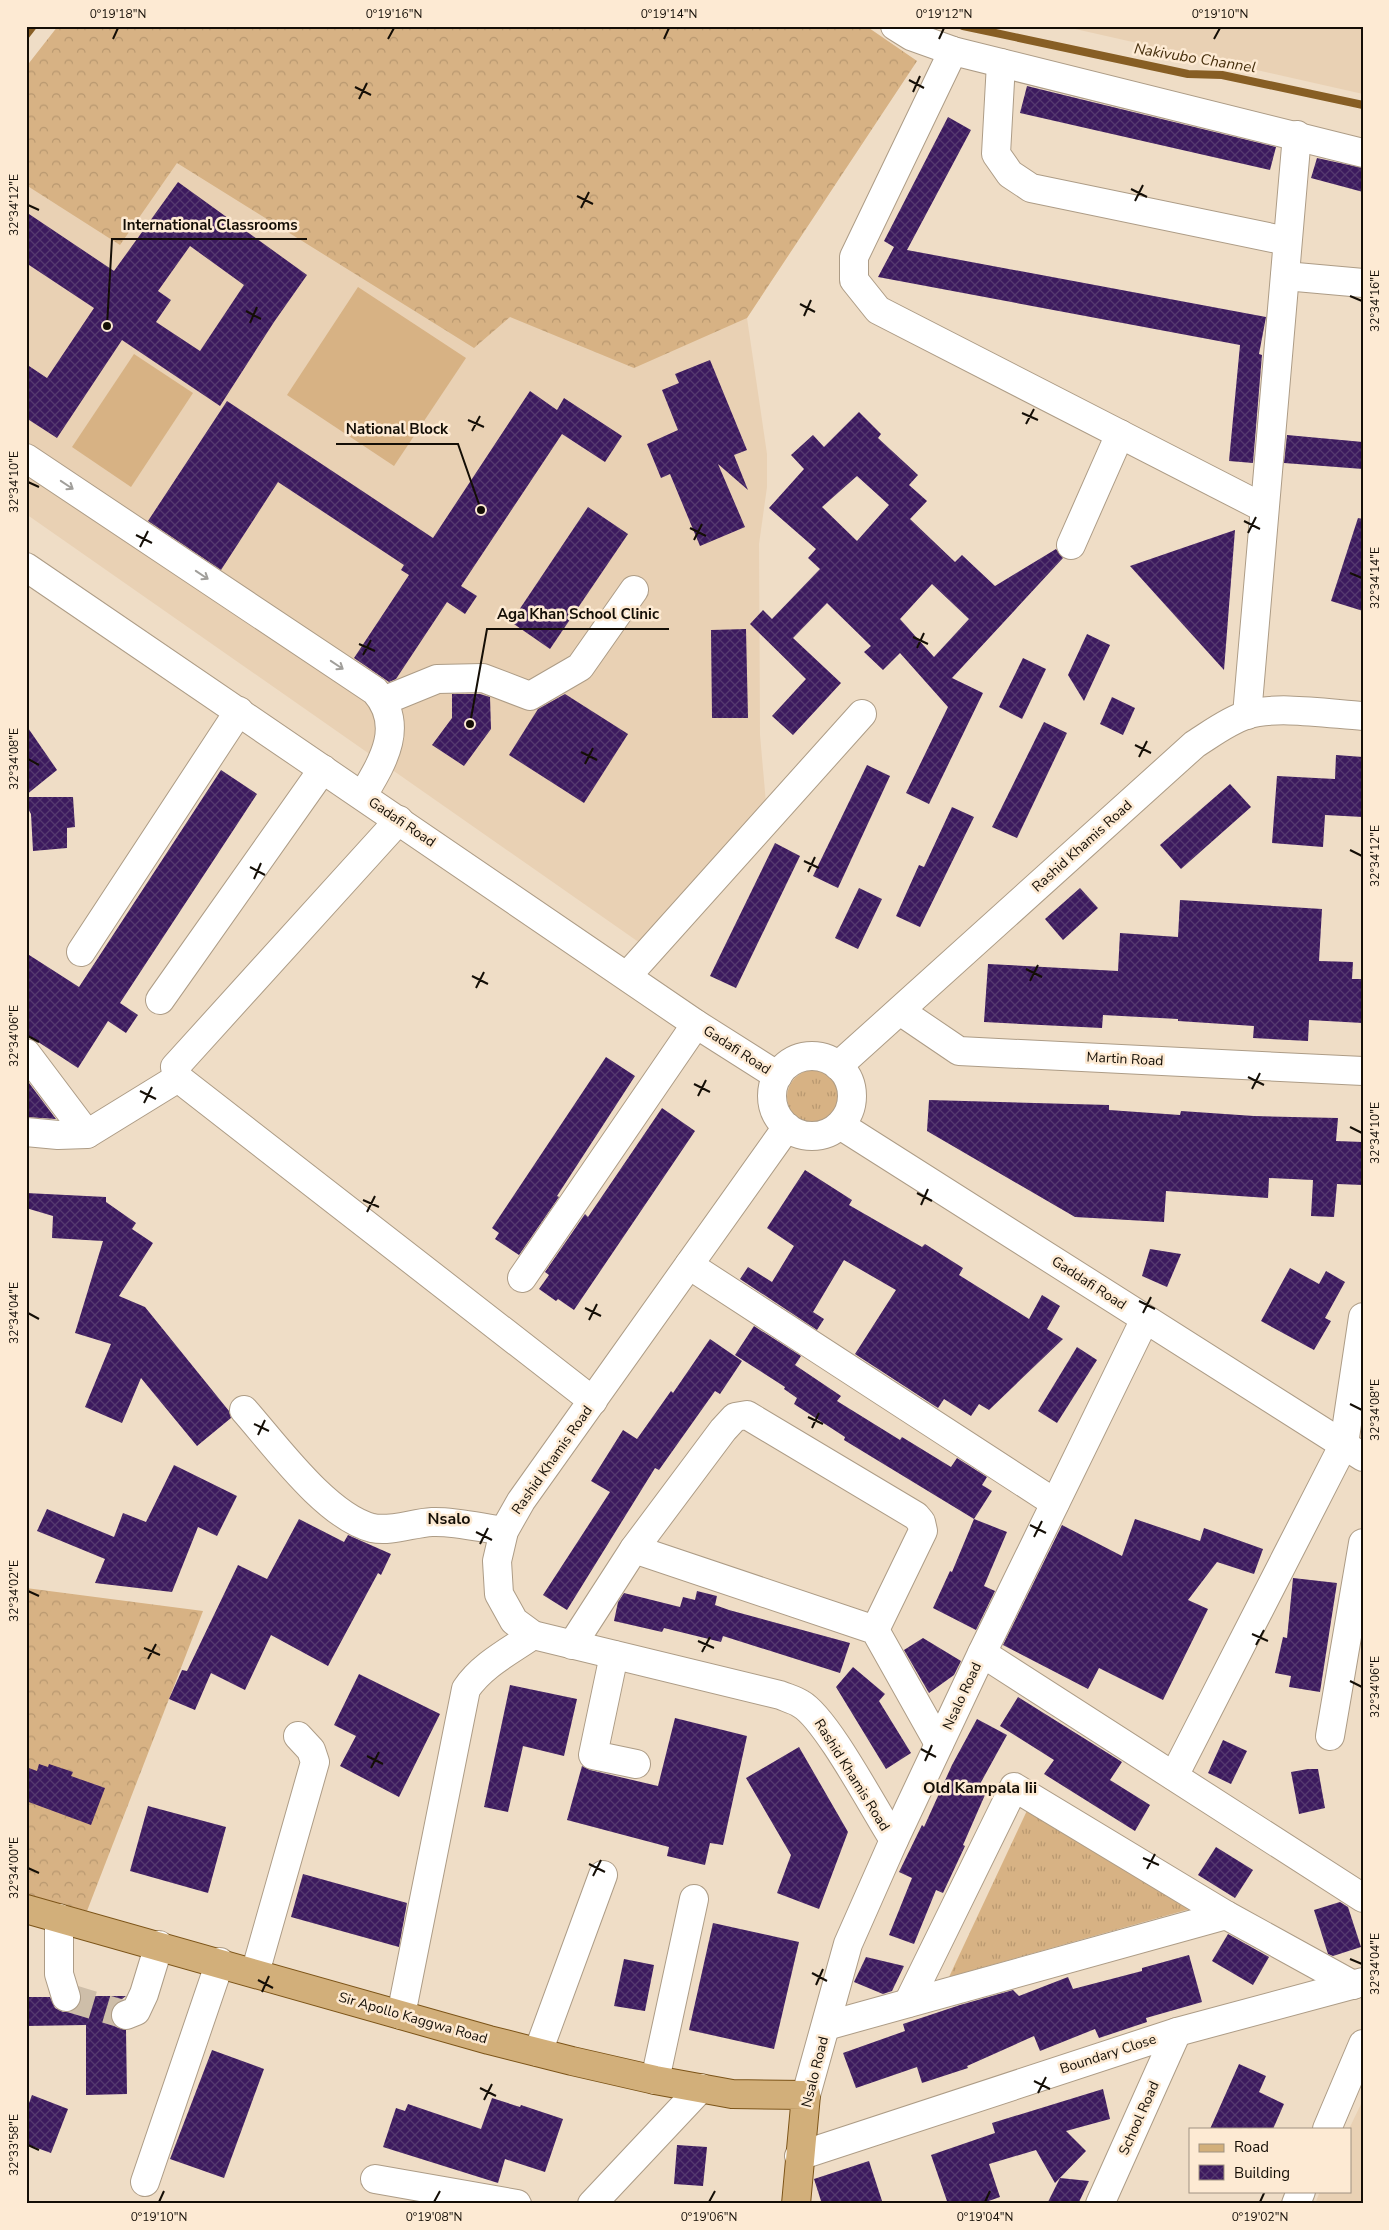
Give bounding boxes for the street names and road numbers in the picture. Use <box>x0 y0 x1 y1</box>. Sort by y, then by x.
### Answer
street label: Gadafi Road <box>365 793 439 851</box>
street label: Rashid Khamis Road <box>1028 796 1136 896</box>
street label: Gadafi Road <box>699 1021 775 1079</box>
street label: Martin Road <box>1086 1047 1164 1071</box>
street label: Gaddafi Road <box>1048 1252 1130 1314</box>
street label: Rashid Khamis Road <box>507 1402 597 1518</box>
street label: Nsalo Road <box>938 1659 986 1733</box>
street label: Rashid Khamis Road <box>810 1715 894 1835</box>
street label: Sir Apollo Kaggwa Road <box>336 1988 490 2048</box>
street label: Boundary Close <box>1057 2029 1159 2079</box>
street label: Nsalo Road <box>797 2035 833 2109</box>
street label: School Road <box>1114 2078 1164 2158</box>

